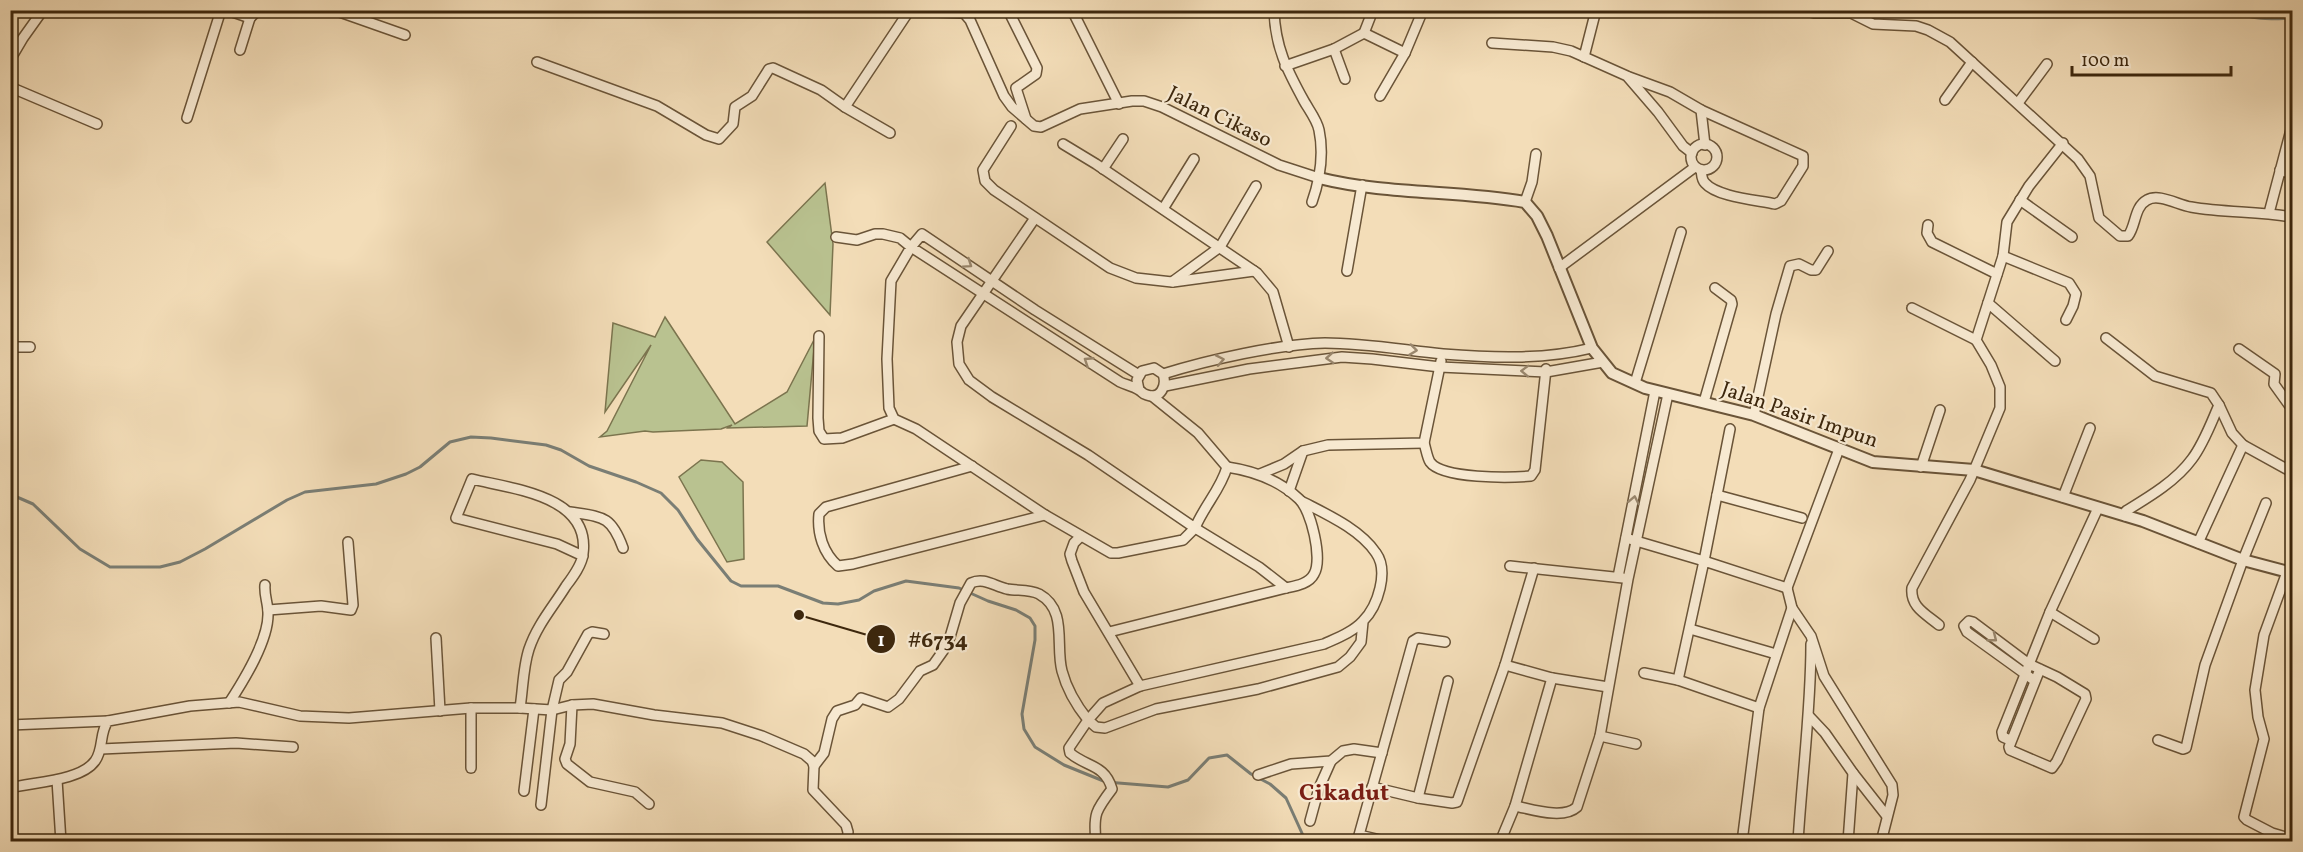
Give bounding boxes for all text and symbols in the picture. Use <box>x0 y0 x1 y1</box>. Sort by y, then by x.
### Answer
scale bar <box>2072 39 2231 77</box>
text: 100 m <box>2081 49 2130 74</box>
street label: Jalan Cikaso <box>1162 80 1276 155</box>
one-way arrow <box>961 257 972 268</box>
one-way arrow <box>1409 344 1418 356</box>
one-way arrow <box>1326 352 1335 365</box>
one-way arrow <box>1215 354 1225 367</box>
one-way arrow <box>1084 358 1095 369</box>
one-way arrow <box>1520 365 1529 378</box>
street label: Jalan Pasir Impun <box>1717 375 1882 456</box>
one-way arrow <box>1626 495 1639 505</box>
callout: #6734 <box>866 619 980 659</box>
text: #6734 <box>908 626 968 657</box>
text: 1 <box>877 629 885 654</box>
one-way arrow <box>1987 630 1998 641</box>
district label: Cikadut <box>1299 777 1389 811</box>

